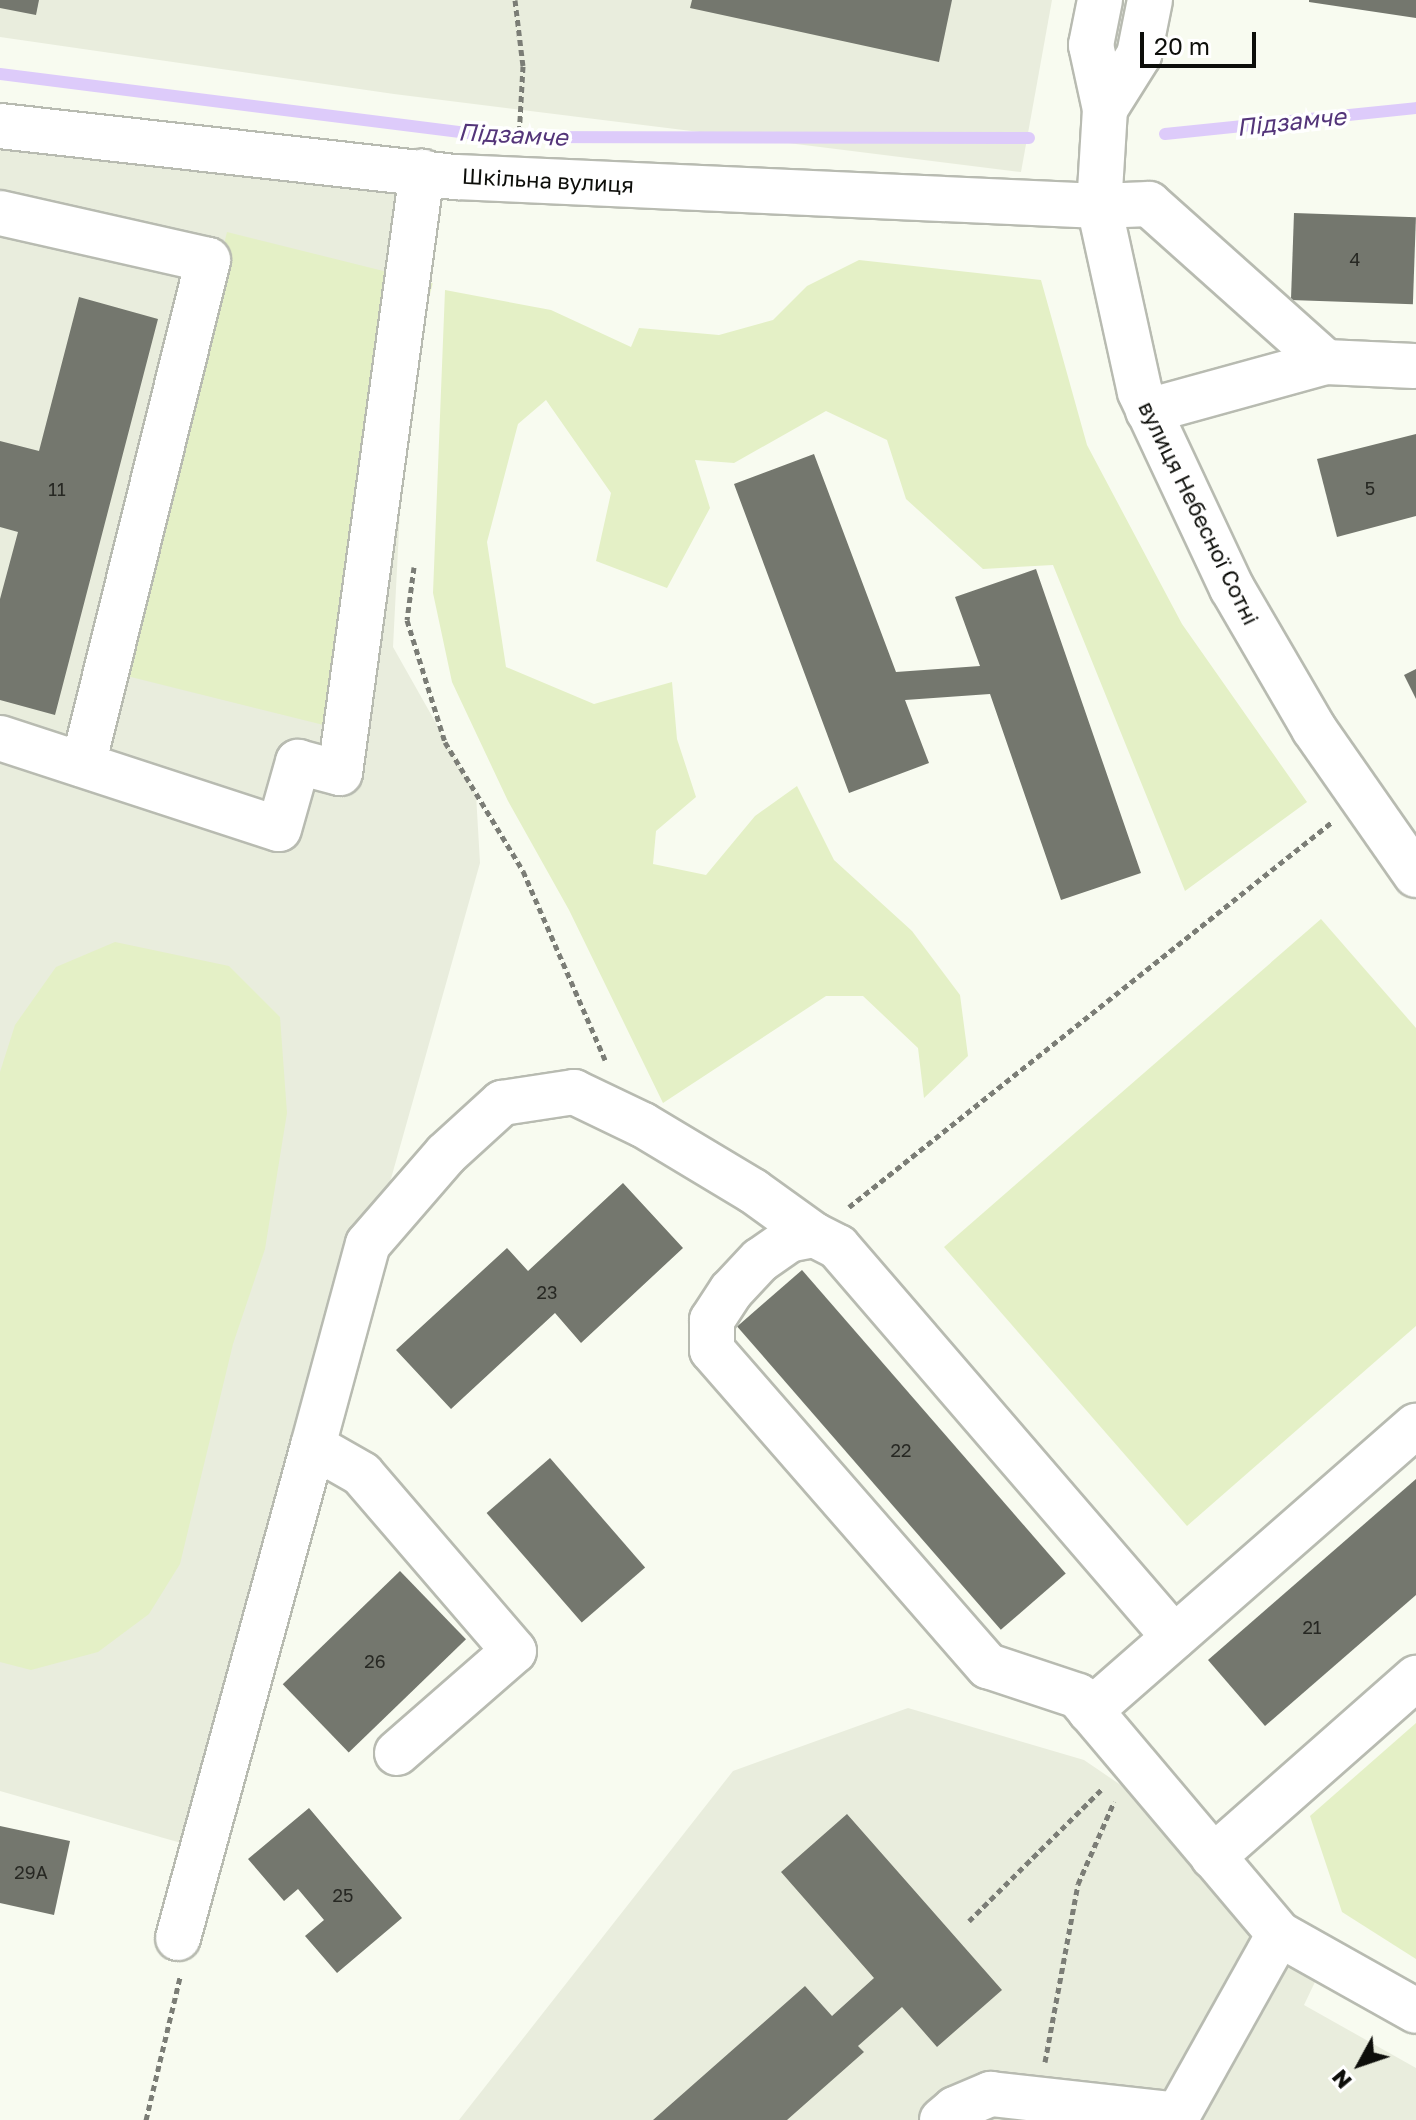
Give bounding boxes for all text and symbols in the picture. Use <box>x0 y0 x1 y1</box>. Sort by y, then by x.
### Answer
scale bar <box>1144 16 1260 66</box>
text: 20 m <box>1154 31 1210 60</box>
water label: Підзамче <box>1235 101 1347 141</box>
water label: Підзамче <box>458 117 568 151</box>
street label: Шкільна вулиця <box>461 162 635 198</box>
house number: 4 <box>1350 248 1360 270</box>
street label: вулиця Небесної Сотні <box>1133 397 1265 629</box>
house number: 5 <box>1365 477 1375 499</box>
house number: 11 <box>48 478 66 500</box>
house number: 23 <box>537 1281 557 1303</box>
house number: 22 <box>891 1439 911 1461</box>
house number: 21 <box>1302 1616 1322 1638</box>
house number: 26 <box>364 1650 386 1672</box>
house number: 29А <box>14 1861 48 1883</box>
house number: 25 <box>333 1884 353 1906</box>
north arrow <box>1320 2024 1400 2104</box>
text: N <box>1326 2065 1357 2095</box>

